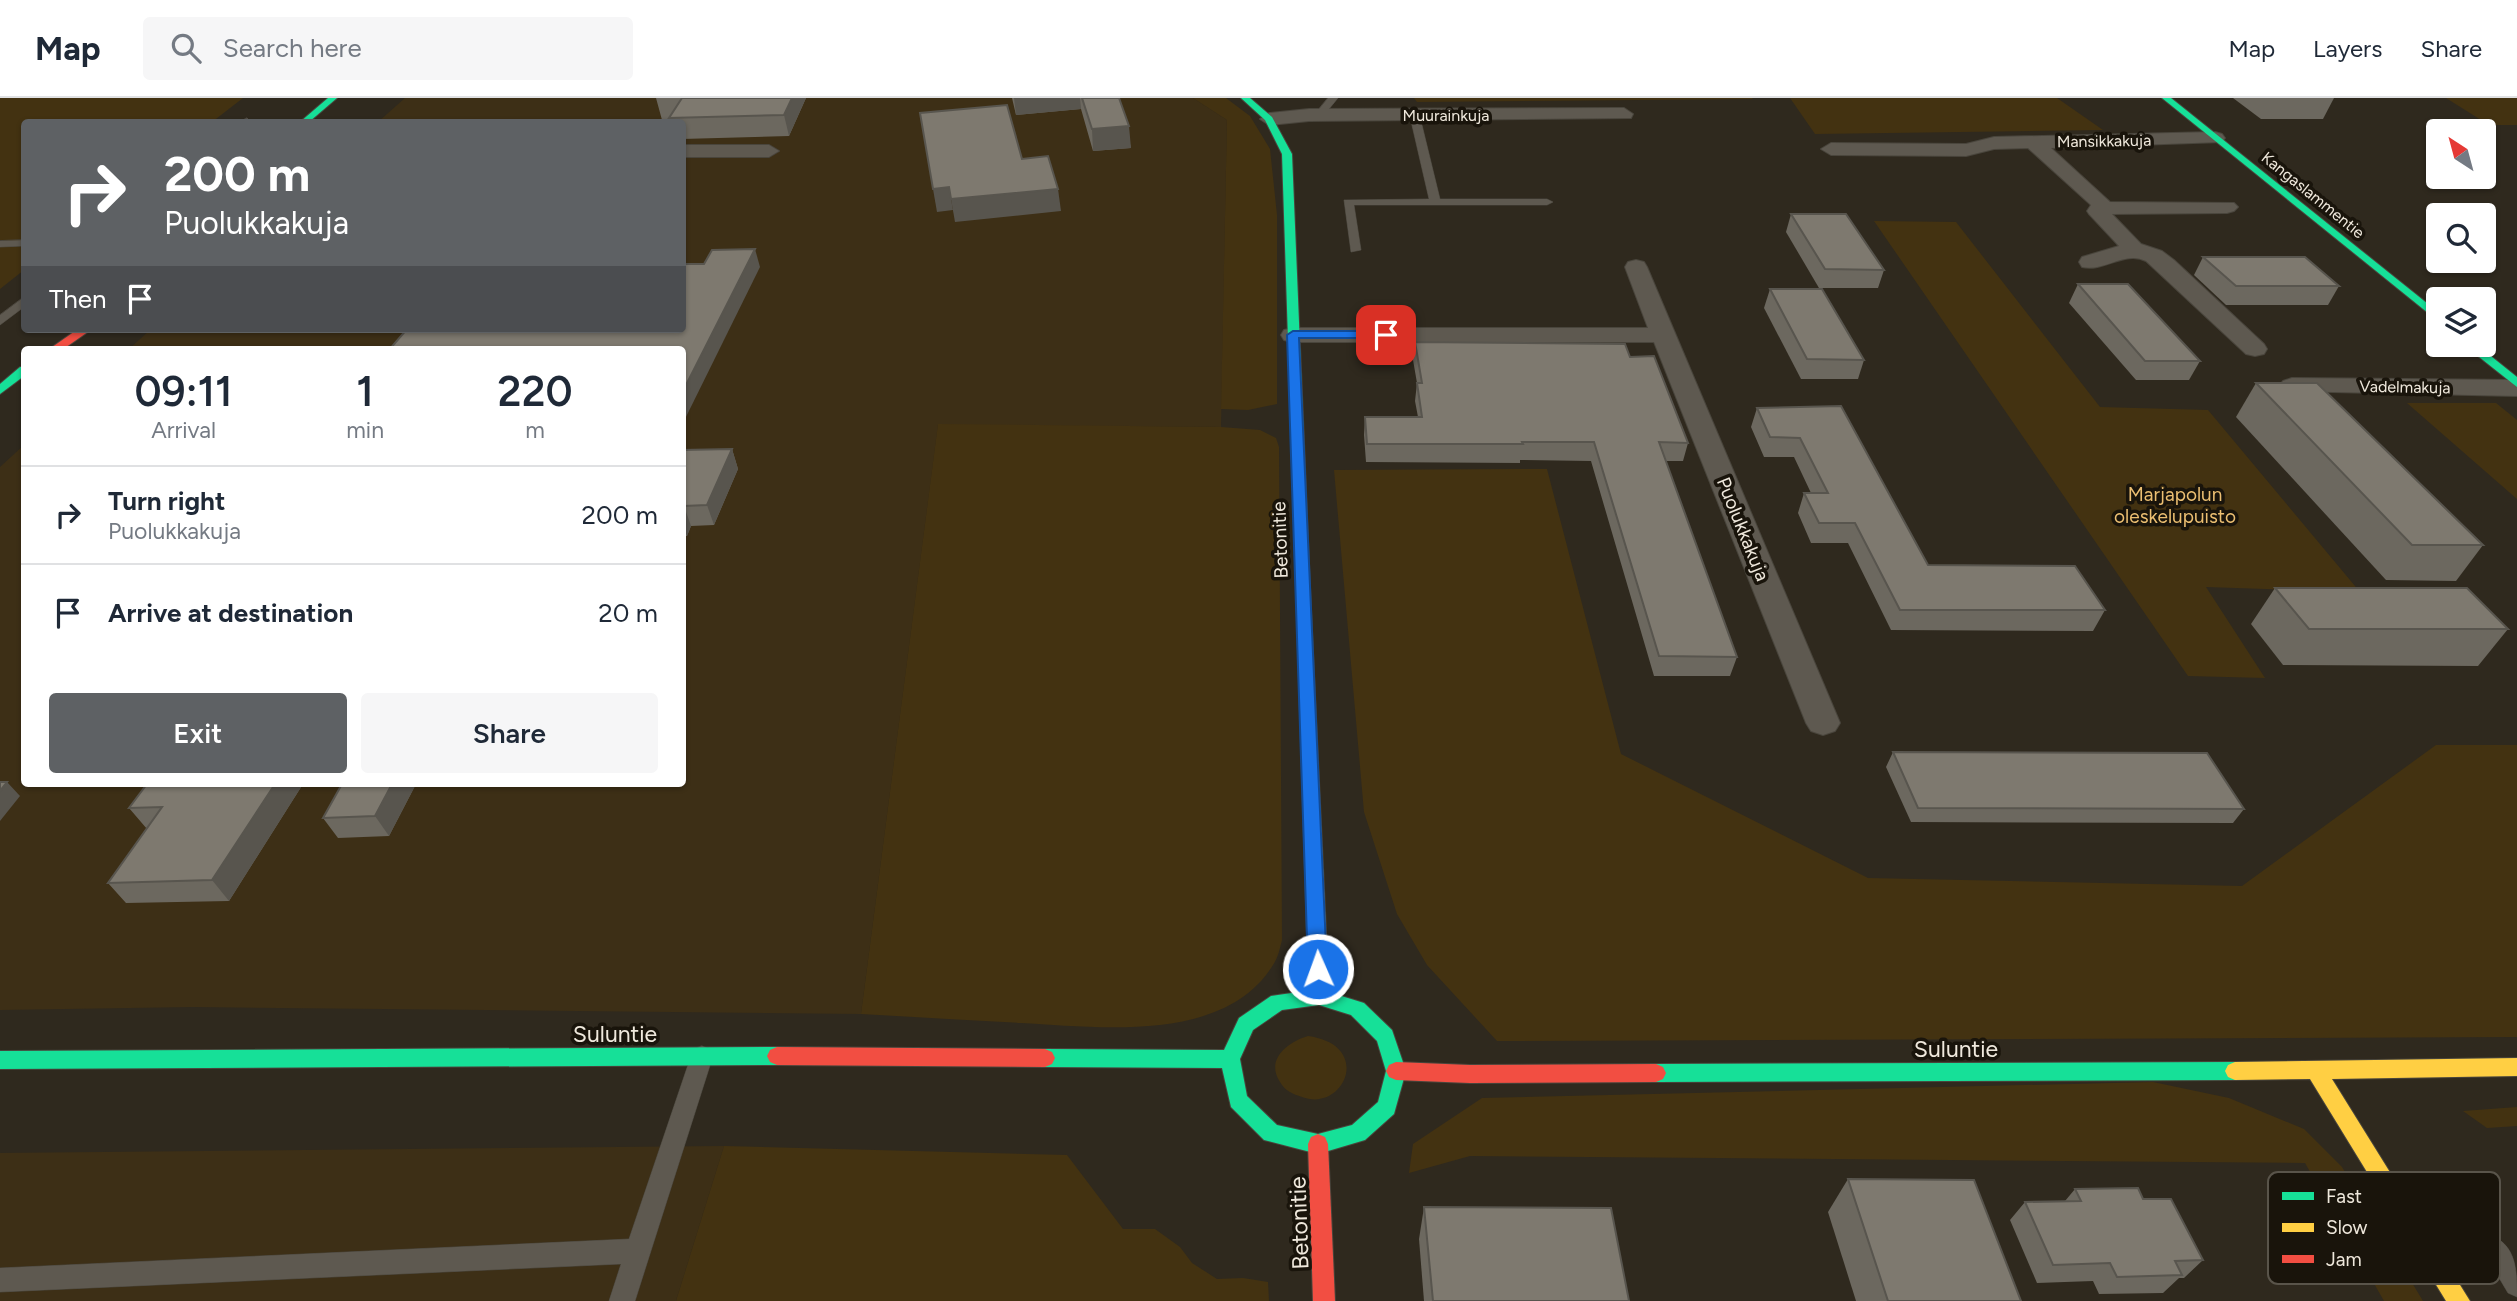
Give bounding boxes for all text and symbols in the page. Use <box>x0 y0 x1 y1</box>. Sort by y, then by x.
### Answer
search box <box>143 17 633 80</box>
text: Map <box>35 29 101 68</box>
icon: search <box>167 29 205 67</box>
text: Search here <box>223 32 362 64</box>
text: Map <box>2228 34 2275 63</box>
text: Layers <box>2313 34 2382 63</box>
text: Share <box>2420 34 2482 63</box>
street label: Muurainkuja <box>1403 106 1489 125</box>
north arrow <box>2426 119 2496 189</box>
map controls <box>2426 119 2496 357</box>
street label: Mansikkakuja <box>2057 131 2151 151</box>
text: 200 m <box>164 144 310 203</box>
icon: right <box>49 147 140 238</box>
street label: Kangaslammentie <box>2258 148 2368 242</box>
button: search <box>2426 203 2496 273</box>
text: Puolukkakuja <box>164 204 349 242</box>
icon: arrive <box>121 280 159 318</box>
text: Then <box>49 283 107 315</box>
button: layers <box>2426 287 2496 357</box>
pin <box>1356 305 1416 365</box>
icon: arrive <box>1367 316 1405 354</box>
text: 09:11 <box>134 366 233 417</box>
text: 1 <box>356 366 374 417</box>
text: 220 <box>497 366 573 417</box>
street label: Vadelmakuja <box>2359 377 2451 397</box>
text: Arrival <box>151 416 216 444</box>
text: min <box>346 416 384 444</box>
text: m <box>525 416 545 444</box>
street label: Puolukkakuja <box>1712 474 1774 584</box>
park label: Marjapolun oleskelupuisto <box>2114 483 2236 528</box>
text: Turn right <box>108 485 225 517</box>
icon: right <box>49 496 87 534</box>
text: 200 m <box>582 499 658 531</box>
street label: Betonitie <box>1267 501 1293 579</box>
text: Puolukkakuja <box>108 517 241 545</box>
icon: arrive <box>49 594 87 632</box>
text: Arrive at destination <box>108 597 353 629</box>
text: 20 m <box>598 597 658 629</box>
button: Exit <box>49 693 347 773</box>
button: Share <box>361 693 658 773</box>
position arrow <box>1281 932 1355 1006</box>
street label: Suluntie <box>573 1020 657 1048</box>
street label: Suluntie <box>1914 1035 1998 1063</box>
legend <box>2268 1172 2500 1284</box>
street label: Betonitie <box>1283 1176 1315 1270</box>
text: Fast <box>2326 1185 2362 1208</box>
text: Slow <box>2326 1216 2368 1239</box>
text: Jam <box>2326 1248 2362 1271</box>

